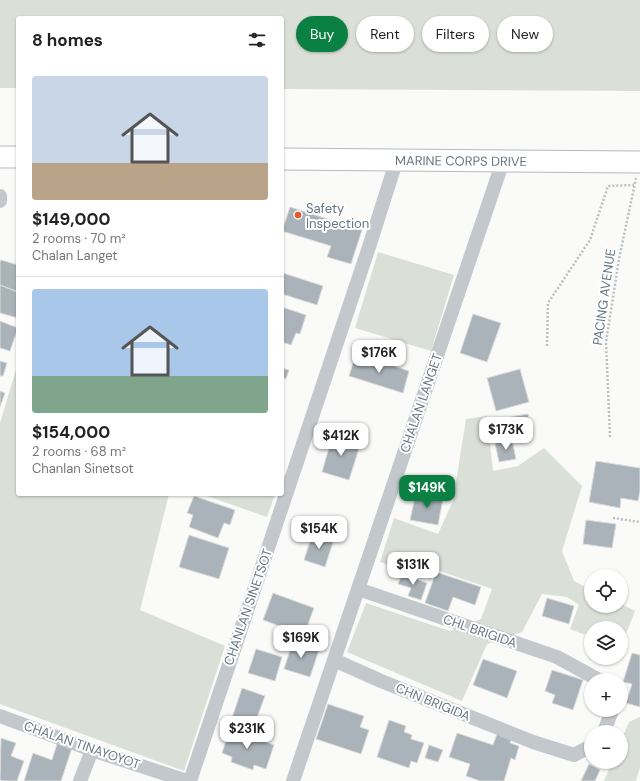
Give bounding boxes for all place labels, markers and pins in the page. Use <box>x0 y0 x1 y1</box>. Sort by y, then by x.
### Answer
place label: Safety Inspection <box>306 200 369 232</box>
marker: Safety Inspection <box>293 210 303 220</box>
pin: $176K <box>351 340 407 374</box>
pin: $173K <box>478 417 534 451</box>
pin: $412K <box>313 423 369 457</box>
pin: $149K <box>399 475 455 509</box>
pin: $154K <box>291 516 347 550</box>
pin: $131K <box>385 552 441 586</box>
pin: $169K <box>273 625 329 659</box>
pin: $231K <box>219 716 275 750</box>

